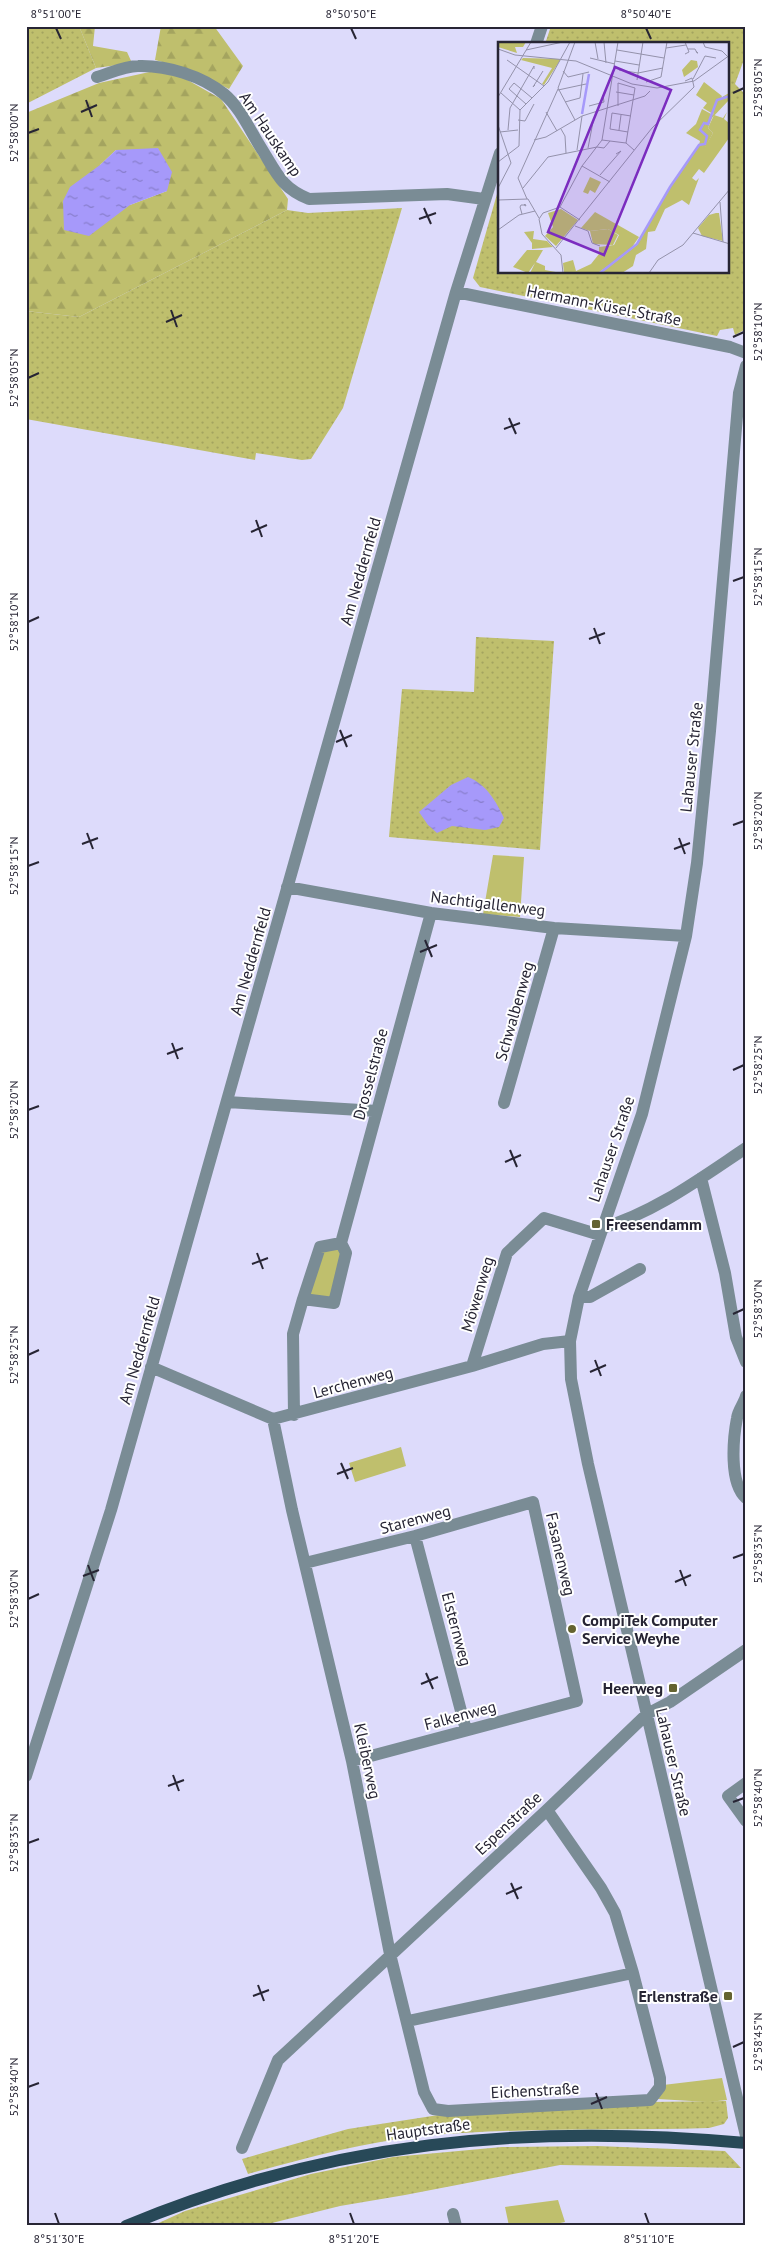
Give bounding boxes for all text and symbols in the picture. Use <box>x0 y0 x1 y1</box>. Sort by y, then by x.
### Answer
text: 8°51'00"E <box>31 6 81 21</box>
text: 8°50'50"E <box>326 6 376 21</box>
text: 8°50'40"E <box>621 6 671 21</box>
inset map <box>498 42 730 274</box>
text: 52°58'05"N <box>750 58 765 118</box>
street label: Am Hauskamp <box>235 88 307 180</box>
text: 52°58'00"N <box>6 103 21 163</box>
street label: Hermann-Küsel-Straße <box>525 280 683 330</box>
text: 52°58'10"N <box>750 302 765 362</box>
text: 52°58'05"N <box>6 348 21 408</box>
street label: Am Neddernfeld <box>335 515 385 627</box>
text: 52°58'15"N <box>750 547 765 607</box>
text: 52°58'10"N <box>6 592 21 652</box>
street label: Lahauser Straße <box>675 701 707 813</box>
text: 52°58'20"N <box>750 791 765 851</box>
text: 52°58'15"N <box>6 836 21 896</box>
street label: Nachtigallenweg <box>430 886 546 920</box>
street label: Am Neddernfeld <box>225 905 275 1017</box>
street label: Schwalbenweg <box>490 959 538 1063</box>
street label: Drosselstraße <box>348 1026 392 1122</box>
text: 52°58'25"N <box>750 1035 765 1095</box>
text: 52°58'20"N <box>6 1080 21 1140</box>
street label: Lahauser Straße <box>584 1093 638 1205</box>
place label: Freesendamm <box>606 1214 702 1234</box>
marker: Freesendamm <box>590 1218 602 1230</box>
street label: Möwenweg <box>456 1254 498 1334</box>
text: 52°58'30"N <box>750 1279 765 1339</box>
street label: Am Neddernfeld <box>114 1294 164 1406</box>
text: 52°58'25"N <box>6 1325 21 1385</box>
street label: Lerchenweg <box>311 1362 395 1402</box>
street label: Starenweg <box>377 1500 453 1538</box>
street label: Fasanenweg <box>542 1511 580 1597</box>
text: 52°58'35"N <box>750 1524 765 1584</box>
text: 52°58'30"N <box>6 1569 21 1629</box>
street label: Elsternweg <box>438 1590 476 1668</box>
place label: CompiTek Computer Service Weyhe <box>582 1610 718 1648</box>
marker: CompiTek Computer Service Weyhe <box>566 1623 578 1635</box>
place label: Heerweg <box>603 1678 663 1698</box>
marker: Heerweg <box>667 1682 679 1694</box>
street label: Falkenweg <box>422 1696 498 1734</box>
street label: Lahauser Straße <box>652 1706 696 1818</box>
street label: Kleiberweg <box>350 1721 386 1801</box>
text: 52°58'40"N <box>750 1768 765 1828</box>
street label: Espenstraße <box>470 1787 546 1859</box>
text: 52°58'35"N <box>6 1813 21 1873</box>
place label: Erlenstraße <box>638 1986 718 2006</box>
marker: Erlenstraße <box>722 1990 734 2002</box>
text: 52°58'45"N <box>750 2012 765 2072</box>
text: 52°58'40"N <box>6 2057 21 2117</box>
street label: Eichenstraße <box>490 2078 580 2102</box>
street label: Hauptstraße <box>385 2113 471 2145</box>
text: 8°51'30"E <box>34 2231 84 2246</box>
text: 8°51'20"E <box>329 2231 379 2246</box>
text: 8°51'10"E <box>624 2231 674 2246</box>

